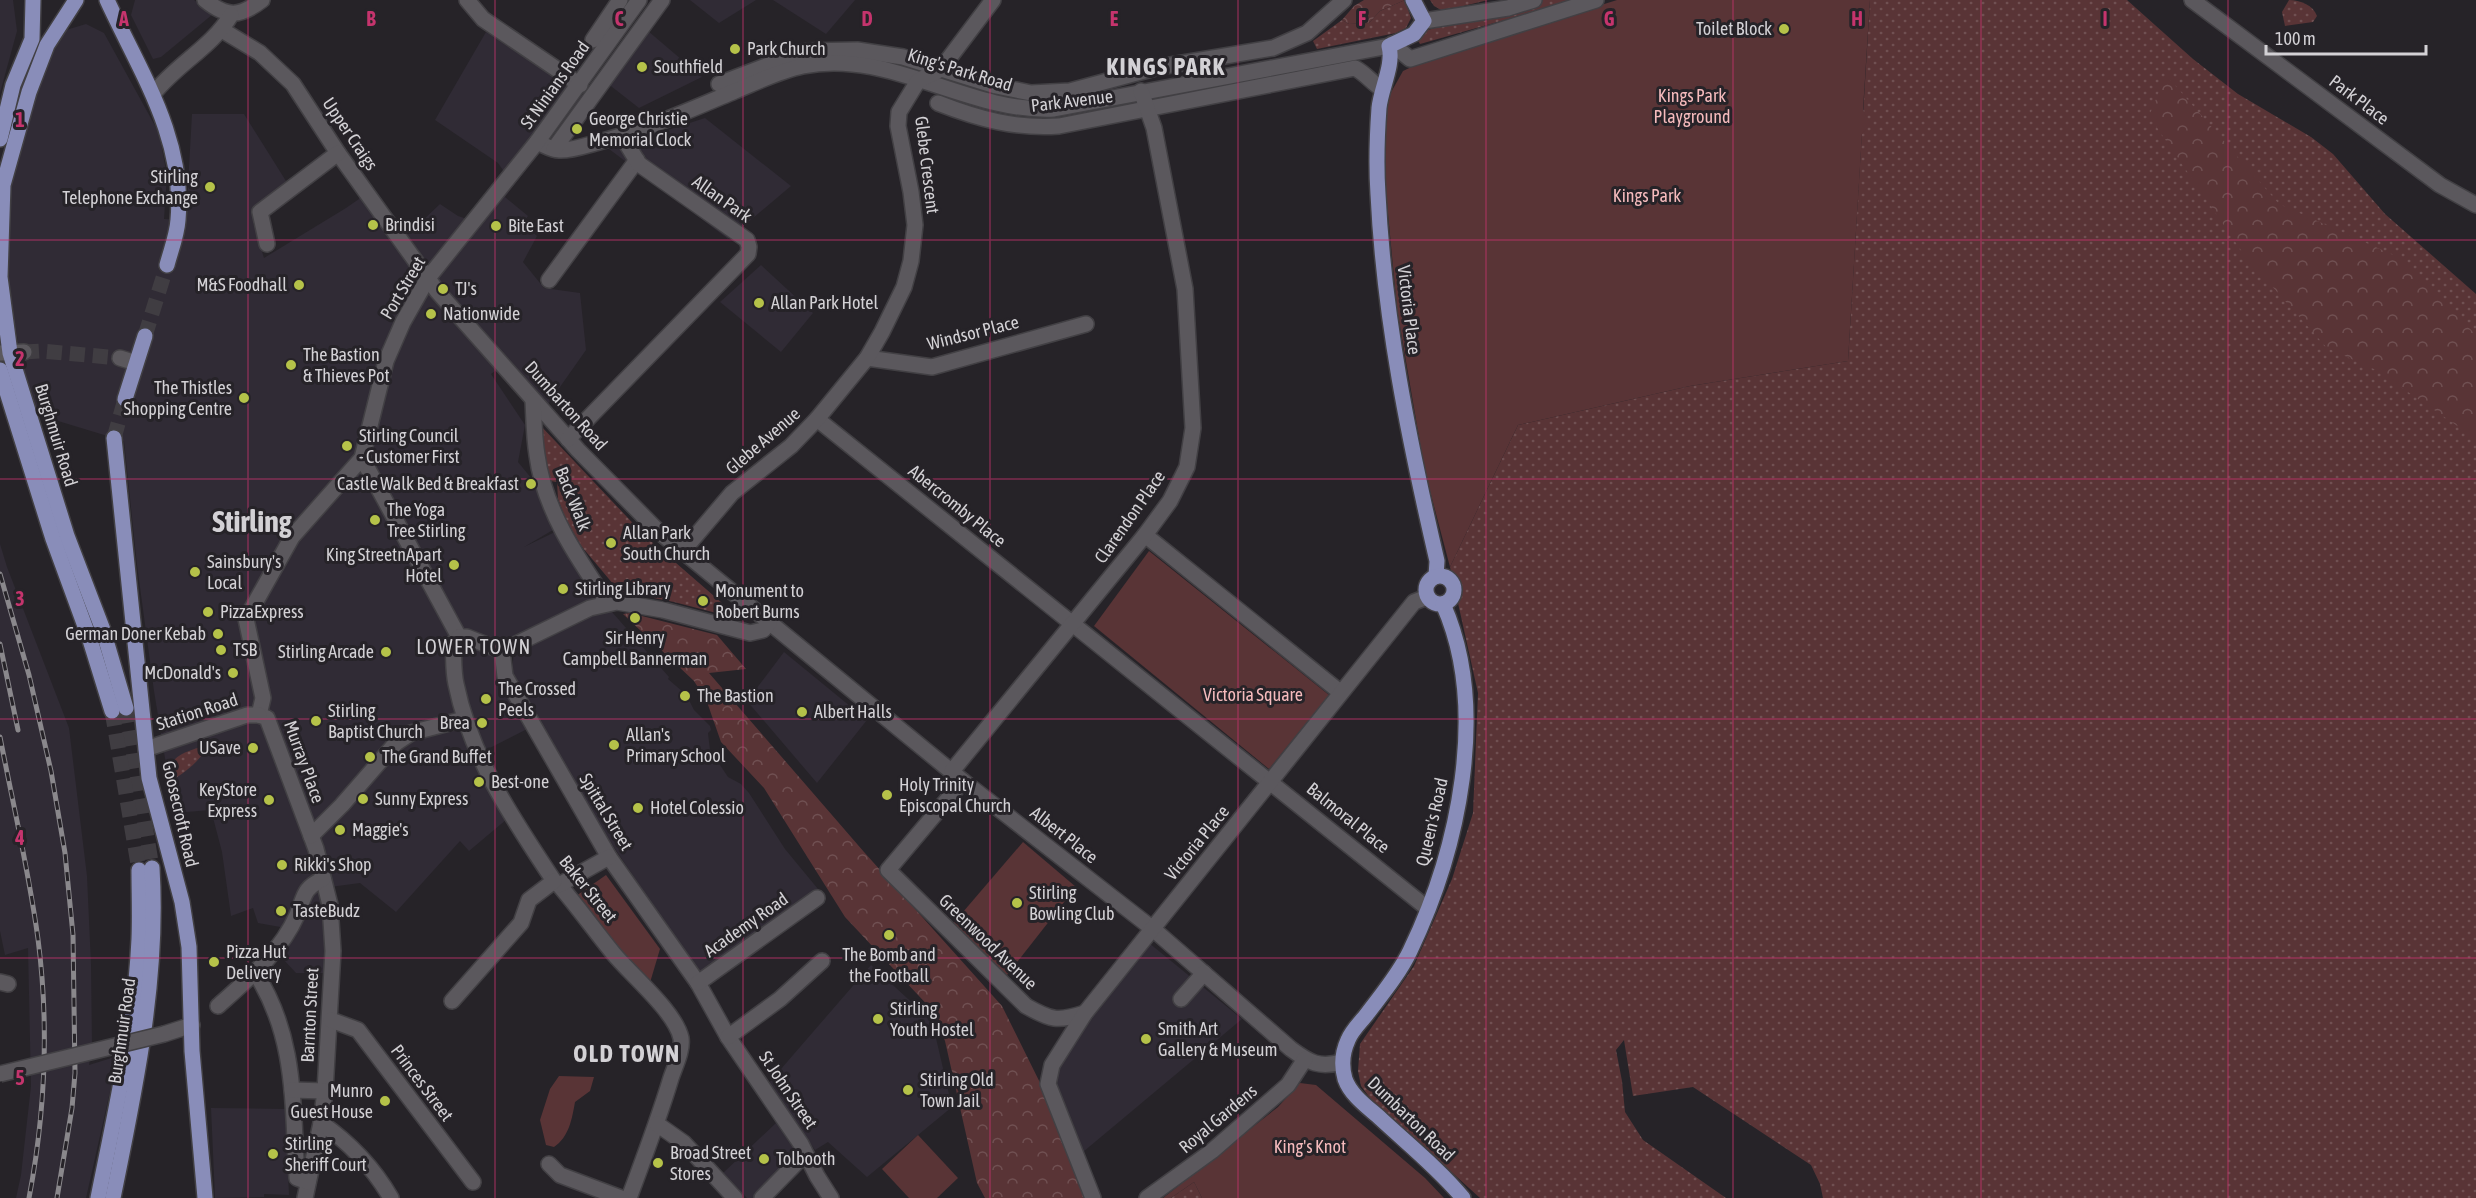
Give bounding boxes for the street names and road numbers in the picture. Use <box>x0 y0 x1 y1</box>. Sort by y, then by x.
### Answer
street label: St Ninians Road <box>516 37 593 133</box>
street label: King's Park Road <box>905 44 1015 95</box>
street label: Park Place <box>2325 70 2393 129</box>
street label: Park Avenue <box>1030 85 1114 116</box>
street label: Upper Craigs <box>318 93 382 174</box>
street label: Glebe Crescent <box>911 115 944 215</box>
street label: Allan Park <box>688 170 756 227</box>
street label: Port Street <box>376 253 429 323</box>
street label: Victoria Place <box>1394 264 1425 356</box>
street label: Windsor Place <box>925 311 1021 354</box>
street label: Dumbarton Road <box>521 357 612 455</box>
street label: Burghmuir Road <box>31 381 82 489</box>
street label: Glebe Avenue <box>721 403 804 478</box>
street label: Abercromby Place <box>904 460 1010 551</box>
street label: Back Walk <box>551 464 596 534</box>
street label: Clarendon Place <box>1090 466 1169 567</box>
street label: Station Road <box>153 688 240 735</box>
street label: Murray Place <box>280 718 329 806</box>
street label: Goosecroft Road <box>158 759 203 869</box>
street label: Spittal Street <box>575 770 637 854</box>
street label: Queen's Road <box>1411 776 1452 868</box>
street label: Balmoral Place <box>1303 778 1394 857</box>
street label: Victoria Place <box>1160 801 1233 884</box>
street label: Albert Place <box>1026 802 1102 867</box>
street label: Baker Street <box>555 851 622 926</box>
street label: Academy Road <box>700 888 792 961</box>
street label: Greenwood Avenue <box>935 890 1042 994</box>
street label: Barnton Street <box>297 967 322 1063</box>
street label: Burghmuir Road <box>104 977 139 1085</box>
street label: Princes Street <box>387 1040 458 1125</box>
street label: St John Street <box>755 1047 822 1132</box>
street label: Dumbarton Road <box>1363 1072 1459 1165</box>
street label: Royal Gardens <box>1174 1080 1261 1157</box>

